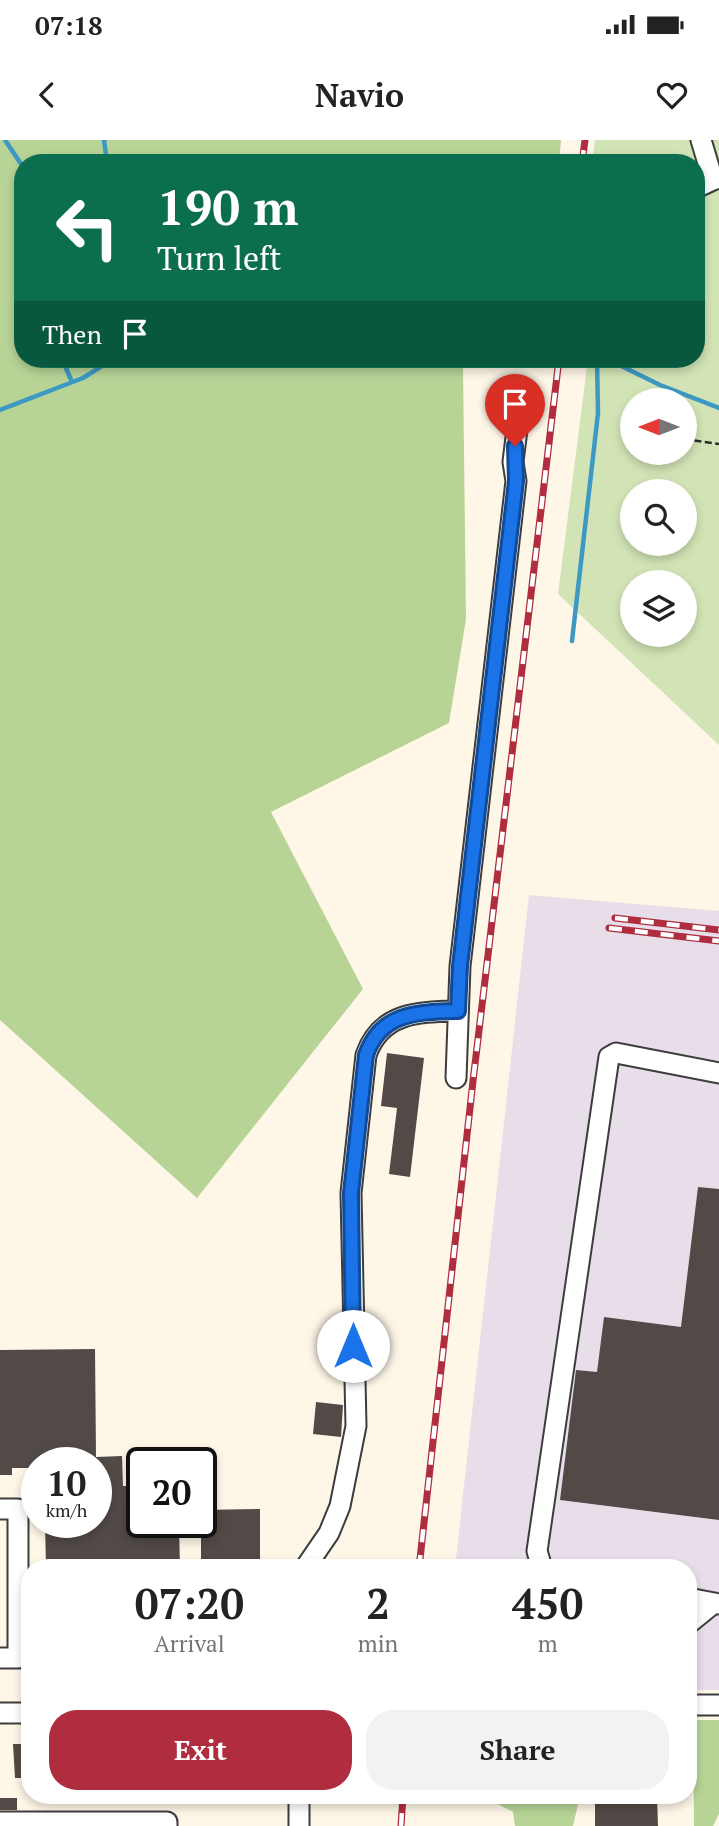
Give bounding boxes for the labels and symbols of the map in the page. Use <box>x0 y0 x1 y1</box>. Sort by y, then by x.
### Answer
pin <box>485 374 545 446</box>
north arrow <box>620 388 696 466</box>
position arrow <box>316 1309 390 1383</box>
speed limit sign: 20 <box>126 1447 217 1538</box>

